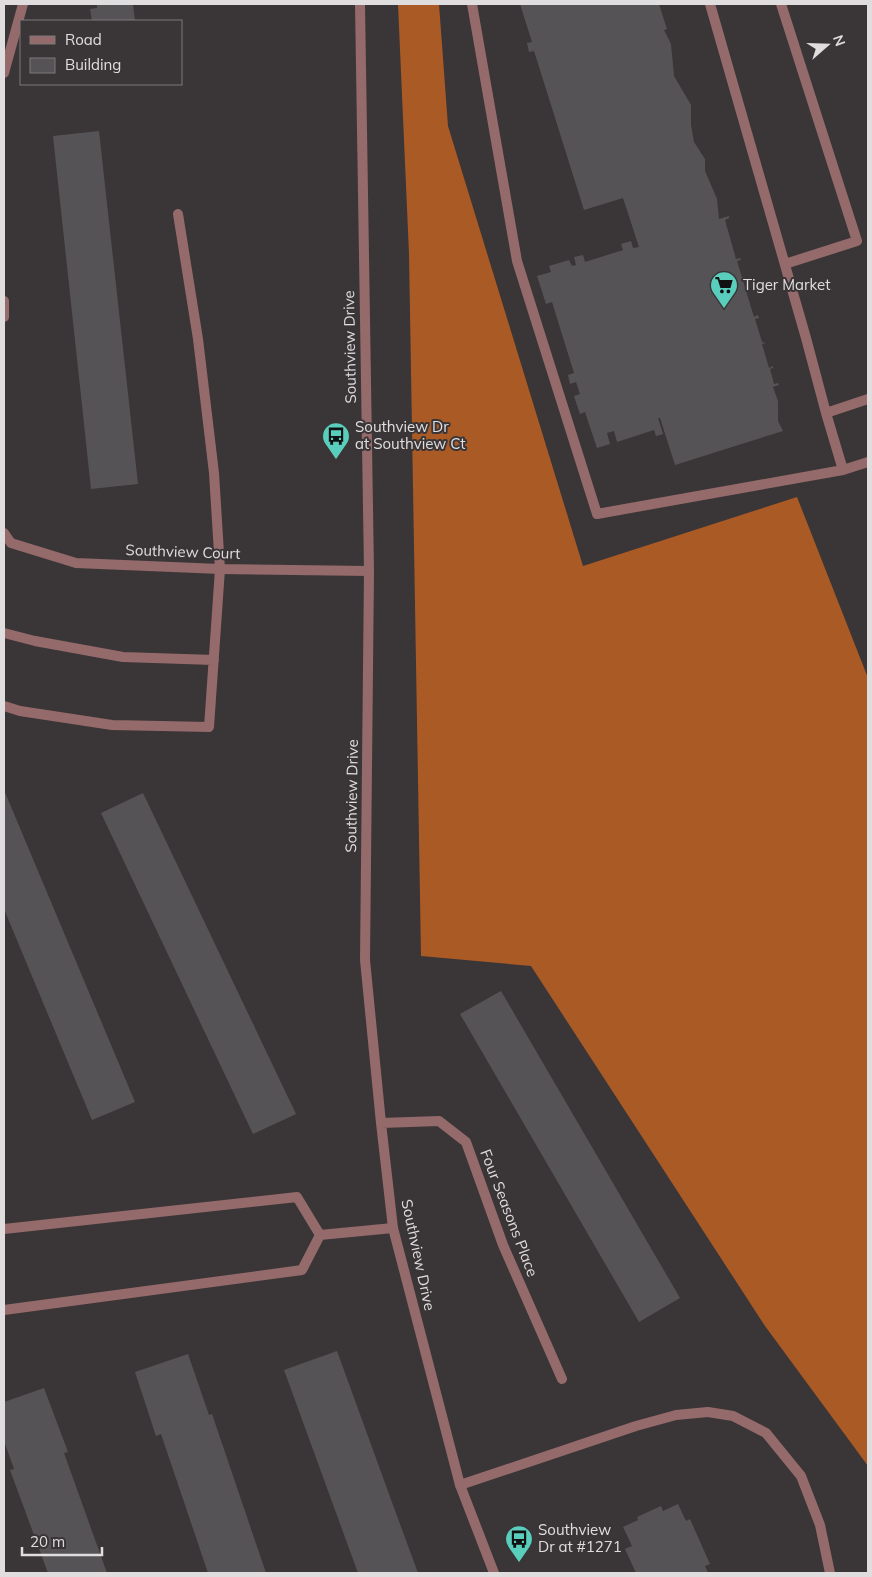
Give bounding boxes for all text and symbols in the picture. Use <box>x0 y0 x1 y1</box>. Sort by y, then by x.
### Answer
legend <box>20 20 182 85</box>
north arrow <box>802 20 852 70</box>
text: Road <box>65 30 102 49</box>
text: N <box>829 33 849 49</box>
text: Building <box>65 55 121 74</box>
supermarket icon: Tiger Market <box>709 270 739 309</box>
place label: Tiger Market <box>743 275 830 294</box>
street label: Southview Drive <box>339 290 360 404</box>
place label: Southview Dr at Southview Ct <box>355 417 466 453</box>
bus stop icon: Southview Dr at Southview Ct <box>321 421 351 460</box>
street label: Southview Court <box>125 540 241 563</box>
street label: Southview Drive <box>341 739 362 853</box>
street label: Four Seasons Place <box>476 1146 543 1279</box>
street label: Southview Drive <box>397 1197 440 1312</box>
place label: Southview Dr at #1271 <box>538 1520 622 1556</box>
scale bar <box>22 1524 102 1556</box>
bus stop icon: Southview Dr at #1271 <box>504 1524 534 1563</box>
text: 20 m <box>30 1532 65 1551</box>

